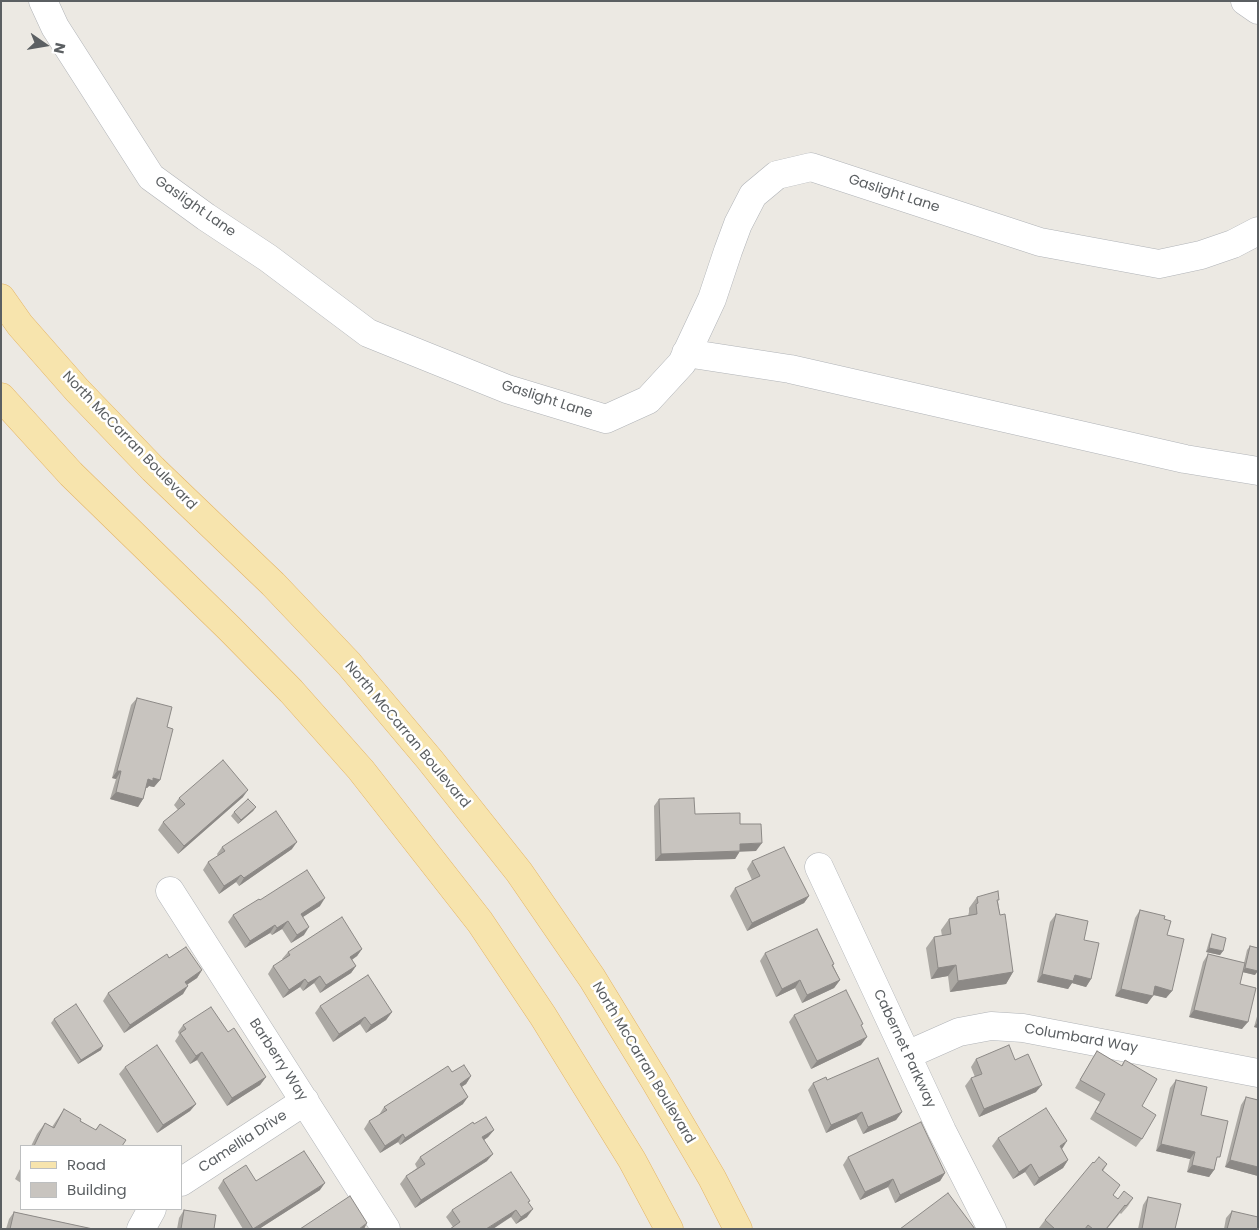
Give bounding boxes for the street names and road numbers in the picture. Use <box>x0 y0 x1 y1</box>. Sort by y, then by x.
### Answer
street label: Gaslight Lane <box>846 171 942 217</box>
street label: Gaslight Lane <box>151 173 239 241</box>
street label: North McCarran Boulevard <box>58 368 200 514</box>
street label: Gaslight Lane <box>499 377 595 423</box>
street label: North McCarran Boulevard <box>341 658 473 812</box>
street label: North McCarran Boulevard <box>588 979 698 1147</box>
street label: Cabernet Parkway <box>869 987 939 1111</box>
street label: Barberry Way <box>245 1016 311 1104</box>
street label: Columbard Way <box>1023 1021 1139 1057</box>
street label: Camellia Drive <box>196 1107 290 1177</box>

